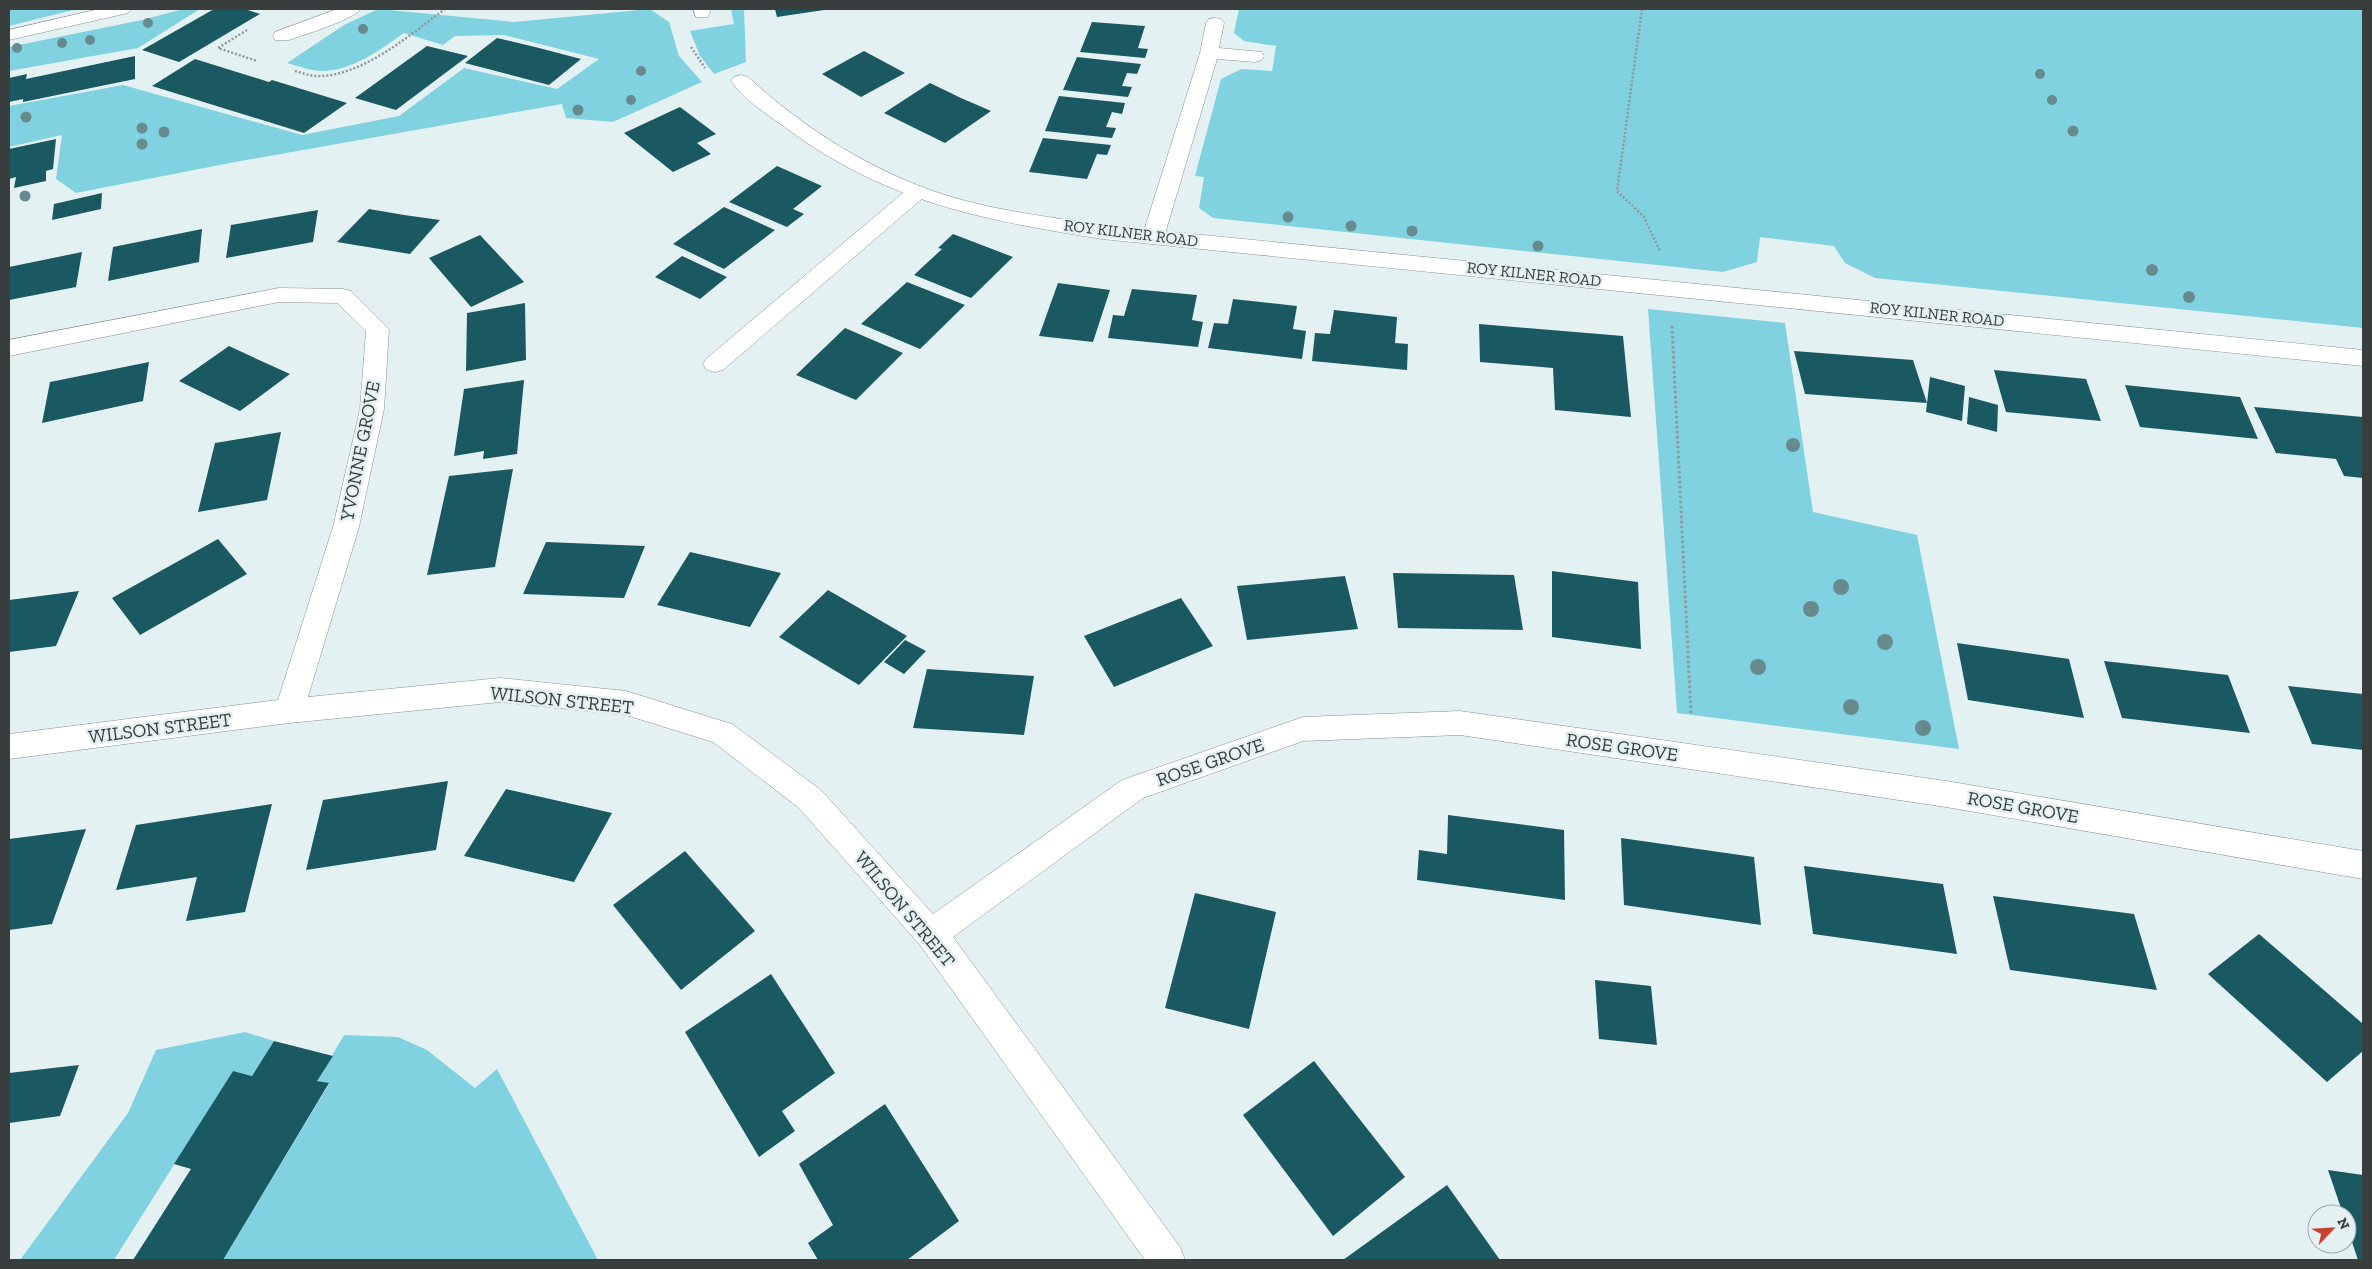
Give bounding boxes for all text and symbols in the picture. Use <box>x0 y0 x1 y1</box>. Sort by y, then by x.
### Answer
street label: ROY KILNER ROAD <box>1063 215 1199 251</box>
street label: ROY KILNER ROAD <box>1466 257 1602 291</box>
street label: ROY KILNER ROAD <box>1869 297 2005 331</box>
street label: YVONNE GROVE <box>335 379 385 524</box>
street label: WILSON STREET <box>489 681 635 719</box>
street label: WILSON STREET <box>87 708 233 748</box>
street label: ROSE GROVE <box>1565 728 1679 766</box>
street label: ROSE GROVE <box>1153 733 1267 791</box>
street label: ROSE GROVE <box>1966 786 2080 828</box>
street label: WILSON STREET <box>850 846 960 972</box>
north arrow <box>2307 1204 2357 1254</box>
text: N <box>2333 1215 2353 1232</box>

